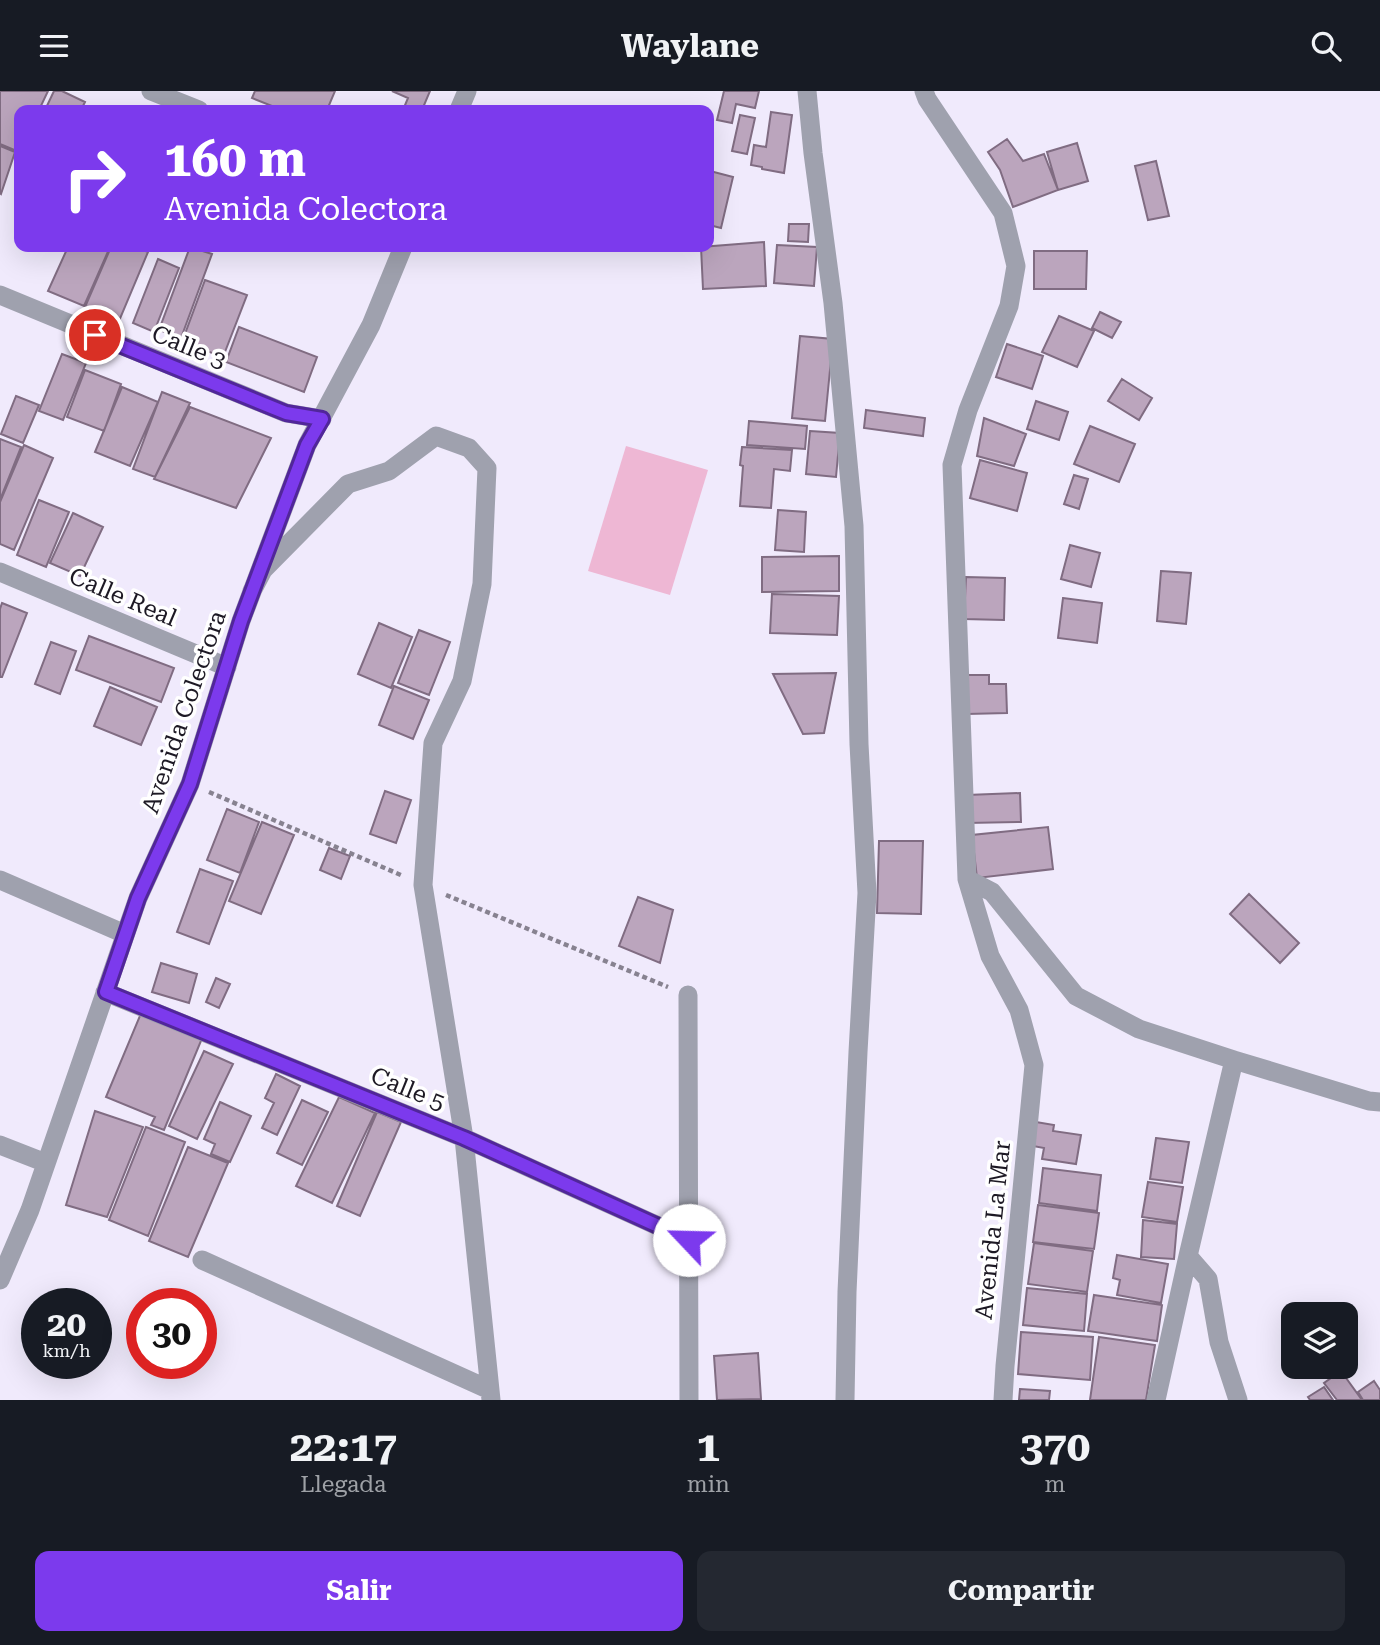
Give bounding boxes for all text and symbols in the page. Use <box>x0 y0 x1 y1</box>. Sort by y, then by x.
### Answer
icon: menu <box>35 27 73 65</box>
text: Waylane <box>621 27 759 65</box>
icon: search <box>1307 27 1345 65</box>
text: 160 m <box>164 131 306 188</box>
icon: right <box>49 133 140 224</box>
text: Avenida Colectora <box>164 190 447 228</box>
pin <box>65 305 125 365</box>
icon: arrive <box>76 316 114 354</box>
street label: Calle 3 <box>148 319 230 375</box>
street label: Calle Real <box>65 562 181 632</box>
street label: Avenida Colectora <box>136 607 232 817</box>
street label: Calle 5 <box>367 1061 449 1117</box>
street label: Avenida La Mar <box>970 1139 1016 1321</box>
position arrow <box>652 1203 726 1277</box>
speed limit sign: 30 <box>126 1288 217 1379</box>
map controls <box>1281 1302 1358 1379</box>
button: layers <box>1281 1302 1358 1379</box>
text: 20 <box>47 1304 86 1345</box>
text: km/h <box>42 1340 91 1361</box>
text: 22:17 <box>290 1422 397 1471</box>
text: 1 <box>697 1422 720 1471</box>
text: 370 <box>1020 1422 1090 1471</box>
text: Llegada <box>300 1471 386 1498</box>
text: min <box>687 1471 730 1498</box>
text: m <box>1044 1471 1065 1498</box>
button: Salir <box>35 1551 683 1631</box>
button: Compartir <box>697 1551 1345 1631</box>

